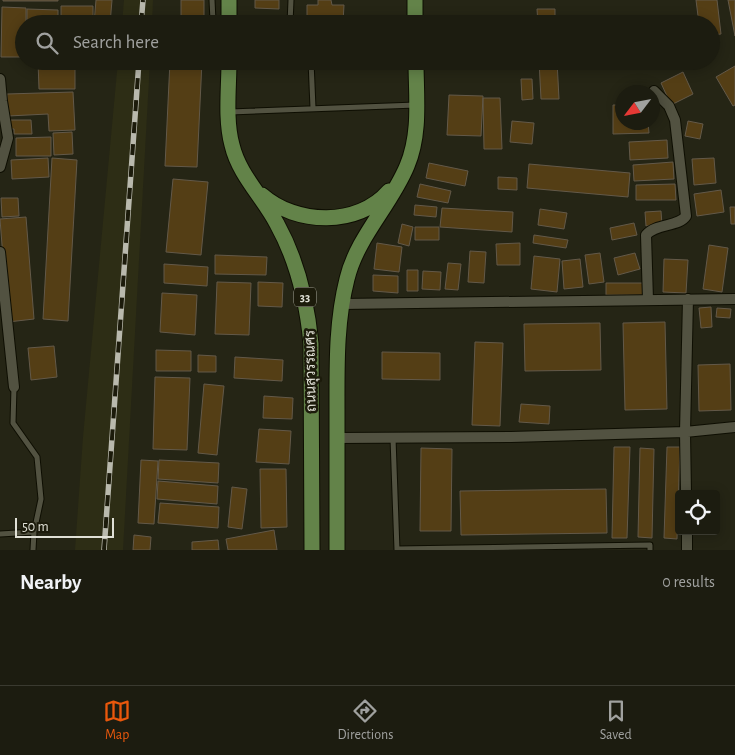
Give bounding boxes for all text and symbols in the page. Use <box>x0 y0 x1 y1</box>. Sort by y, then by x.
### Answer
search box <box>15 15 720 70</box>
icon: search <box>33 29 61 57</box>
text: Search here <box>73 33 159 52</box>
north arrow <box>615 85 660 130</box>
road number: 33 <box>294 288 316 306</box>
street label: ถนนสุวรรณศร <box>303 330 321 412</box>
map controls <box>675 490 720 535</box>
button: locate <box>675 490 720 535</box>
scale bar <box>15 515 114 538</box>
text: 50 m <box>22 520 49 534</box>
text: Nearby <box>20 572 81 593</box>
text: 0 results <box>662 574 715 590</box>
tab: Map <box>103 697 131 744</box>
tab: Directions <box>338 697 393 744</box>
tab: Saved <box>600 697 632 744</box>

